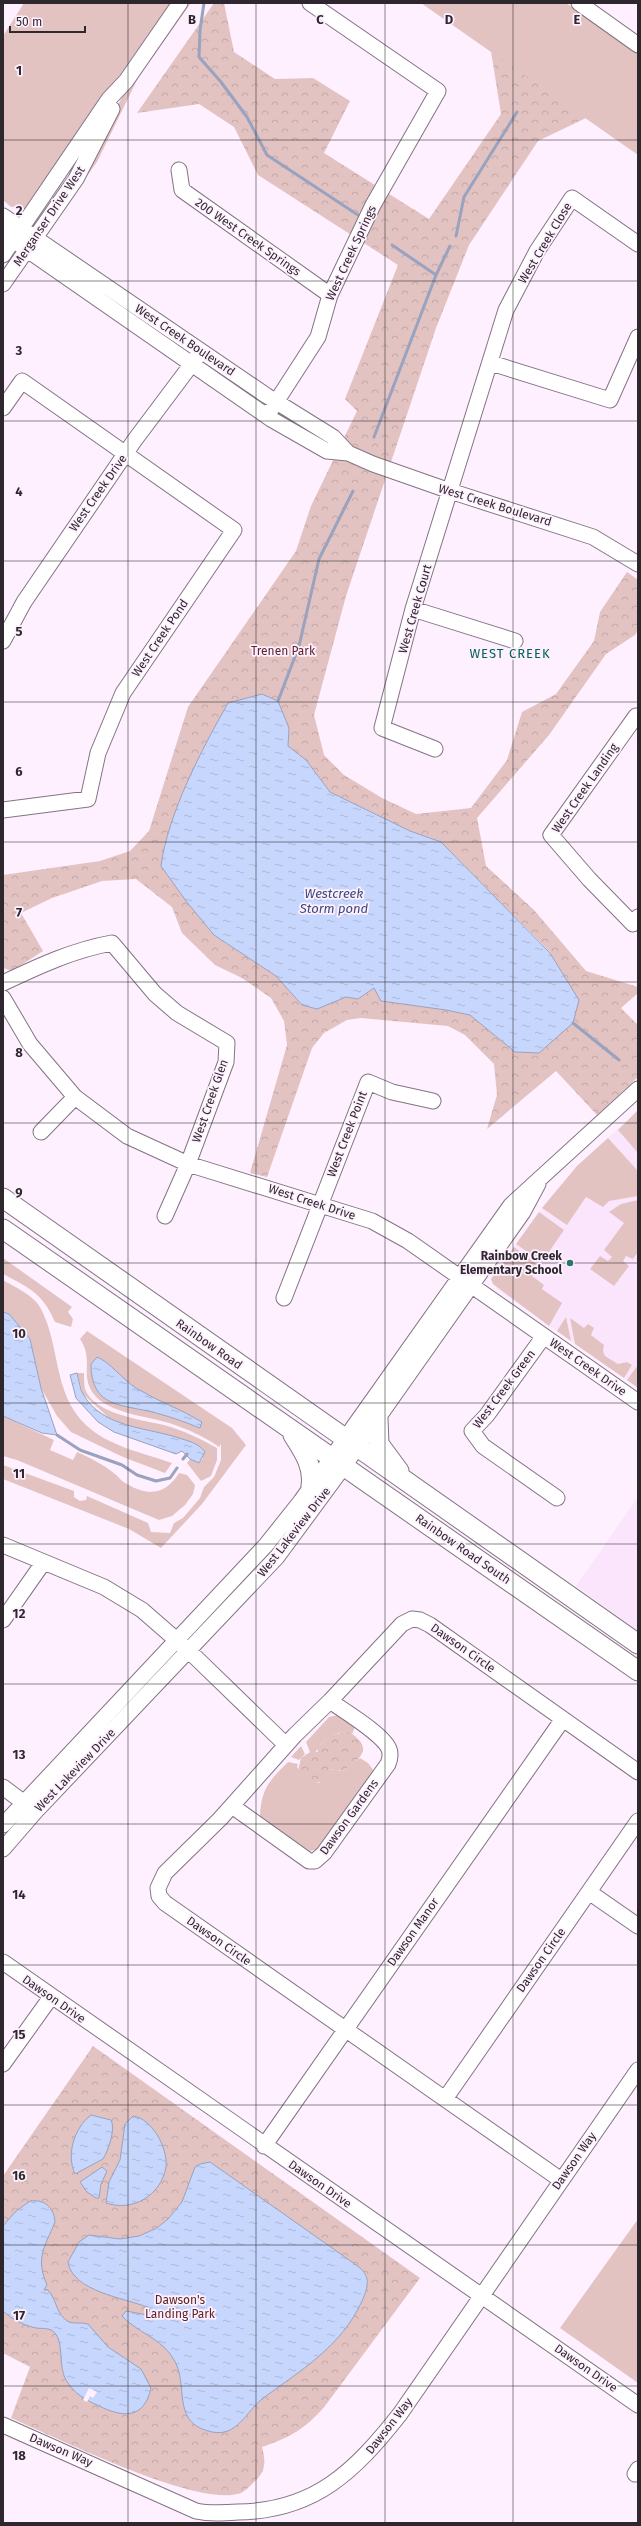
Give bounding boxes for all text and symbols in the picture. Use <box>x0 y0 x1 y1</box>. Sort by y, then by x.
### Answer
scale bar <box>10 8 85 34</box>
text: B <box>188 12 196 27</box>
text: C <box>316 12 324 27</box>
text: D <box>445 12 454 27</box>
text: E <box>574 12 581 27</box>
text: 50 m <box>16 15 42 29</box>
text: 1 <box>16 63 22 78</box>
street label: Merganser Drive West <box>10 163 88 269</box>
street label: 200 West Creek Springs <box>193 195 304 279</box>
street label: West Creek Close <box>515 200 575 286</box>
text: 2 <box>16 203 23 218</box>
street label: West Creek Springs <box>323 203 379 303</box>
street label: West Creek Boulevard <box>132 301 238 379</box>
text: 3 <box>15 343 23 358</box>
street label: West Creek Drive <box>66 452 130 534</box>
street label: West Creek Boulevard <box>437 481 553 529</box>
text: 4 <box>15 484 23 499</box>
street label: West Creek Court <box>396 562 435 655</box>
street label: West Creek Pond <box>129 597 191 679</box>
text: 5 <box>16 624 23 639</box>
park label: Trenen Park <box>251 644 316 658</box>
district label: WEST CREEK <box>469 646 551 661</box>
street label: West Creek Landing <box>549 740 622 835</box>
text: 6 <box>15 764 23 779</box>
water label: Westcreek Storm pond <box>299 886 369 916</box>
text: 7 <box>16 905 22 920</box>
text: 8 <box>15 1045 23 1060</box>
street label: West Creek Glen <box>189 1057 231 1145</box>
street label: West Creek Point <box>324 1088 370 1179</box>
street label: West Creek Drive <box>267 1181 357 1223</box>
text: 9 <box>15 1185 23 1200</box>
place label: Rainbow Creek Elementary School <box>460 1249 562 1277</box>
marker: Rainbow Creek Elementary School <box>565 1258 575 1268</box>
street label: Rainbow Road <box>173 1316 245 1372</box>
text: 10 <box>12 1326 26 1341</box>
street label: West Creek Drive <box>547 1335 629 1399</box>
street label: West Creek Green <box>470 1347 538 1431</box>
text: 11 <box>13 1466 25 1481</box>
street label: West Lakeview Drive <box>255 1484 333 1580</box>
street label: Rainbow Road South <box>413 1511 513 1587</box>
text: 12 <box>13 1606 26 1621</box>
street label: Dawson Circle <box>428 1621 498 1675</box>
street label: West Lakeview Drive <box>32 1726 118 1814</box>
text: 13 <box>13 1747 26 1762</box>
street label: Dawson Gardens <box>317 1776 381 1858</box>
text: 14 <box>12 1887 26 1902</box>
street label: Dawson Manor <box>384 1895 442 1969</box>
street label: Dawson Circle <box>184 1914 254 1968</box>
street label: Dawson Circle <box>514 1925 568 1995</box>
street label: Dawson Drive <box>20 1972 88 2026</box>
text: 15 <box>12 2027 26 2042</box>
street label: Dawson Way <box>549 2129 599 2193</box>
street label: Dawson Drive <box>286 2157 354 2211</box>
text: 16 <box>12 2168 26 2183</box>
park label: Dawson's Landing Park <box>145 2293 216 2321</box>
text: 17 <box>13 2308 25 2323</box>
street label: Dawson Drive <box>552 2341 620 2395</box>
street label: Dawson Way <box>363 2395 415 2457</box>
street label: Dawson Way <box>27 2430 95 2470</box>
text: 18 <box>12 2448 26 2463</box>

